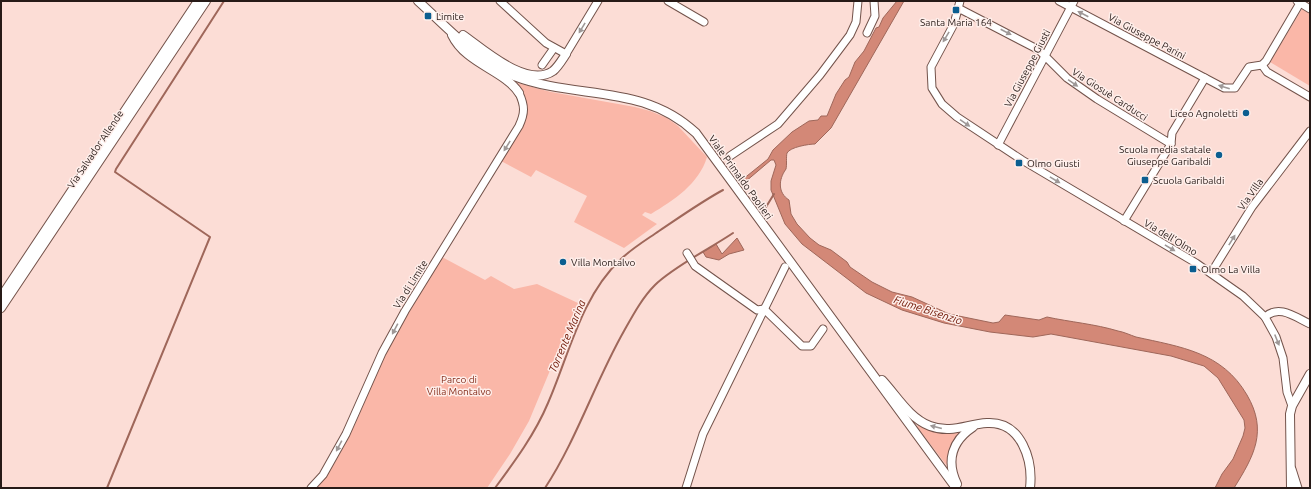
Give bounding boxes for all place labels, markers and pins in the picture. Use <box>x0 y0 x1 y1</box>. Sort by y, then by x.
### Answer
marker: Santa Maria 164 <box>951 5 961 15</box>
marker: Limite <box>423 11 433 21</box>
place label: Limite <box>436 11 464 22</box>
place label: Santa Maria 164 <box>920 17 992 28</box>
place label: Liceo Agnoletti <box>1170 108 1238 119</box>
marker: Liceo Agnoletti <box>1241 108 1251 118</box>
place label: Scuola media statale Giuseppe Garibaldi <box>1119 144 1211 167</box>
marker: Scuola media statale Giuseppe Garibaldi <box>1214 150 1224 160</box>
marker: Olmo Giusti <box>1014 158 1024 168</box>
place label: Olmo Giusti <box>1027 158 1080 169</box>
marker: Scuola Garibaldi <box>1140 175 1150 185</box>
place label: Scuola Garibaldi <box>1153 175 1224 186</box>
marker: Villa Montalvo <box>558 257 568 267</box>
place label: Villa Montalvo <box>571 257 636 268</box>
marker: Olmo La Villa <box>1188 264 1198 274</box>
place label: Olmo La Villa <box>1201 264 1260 275</box>

